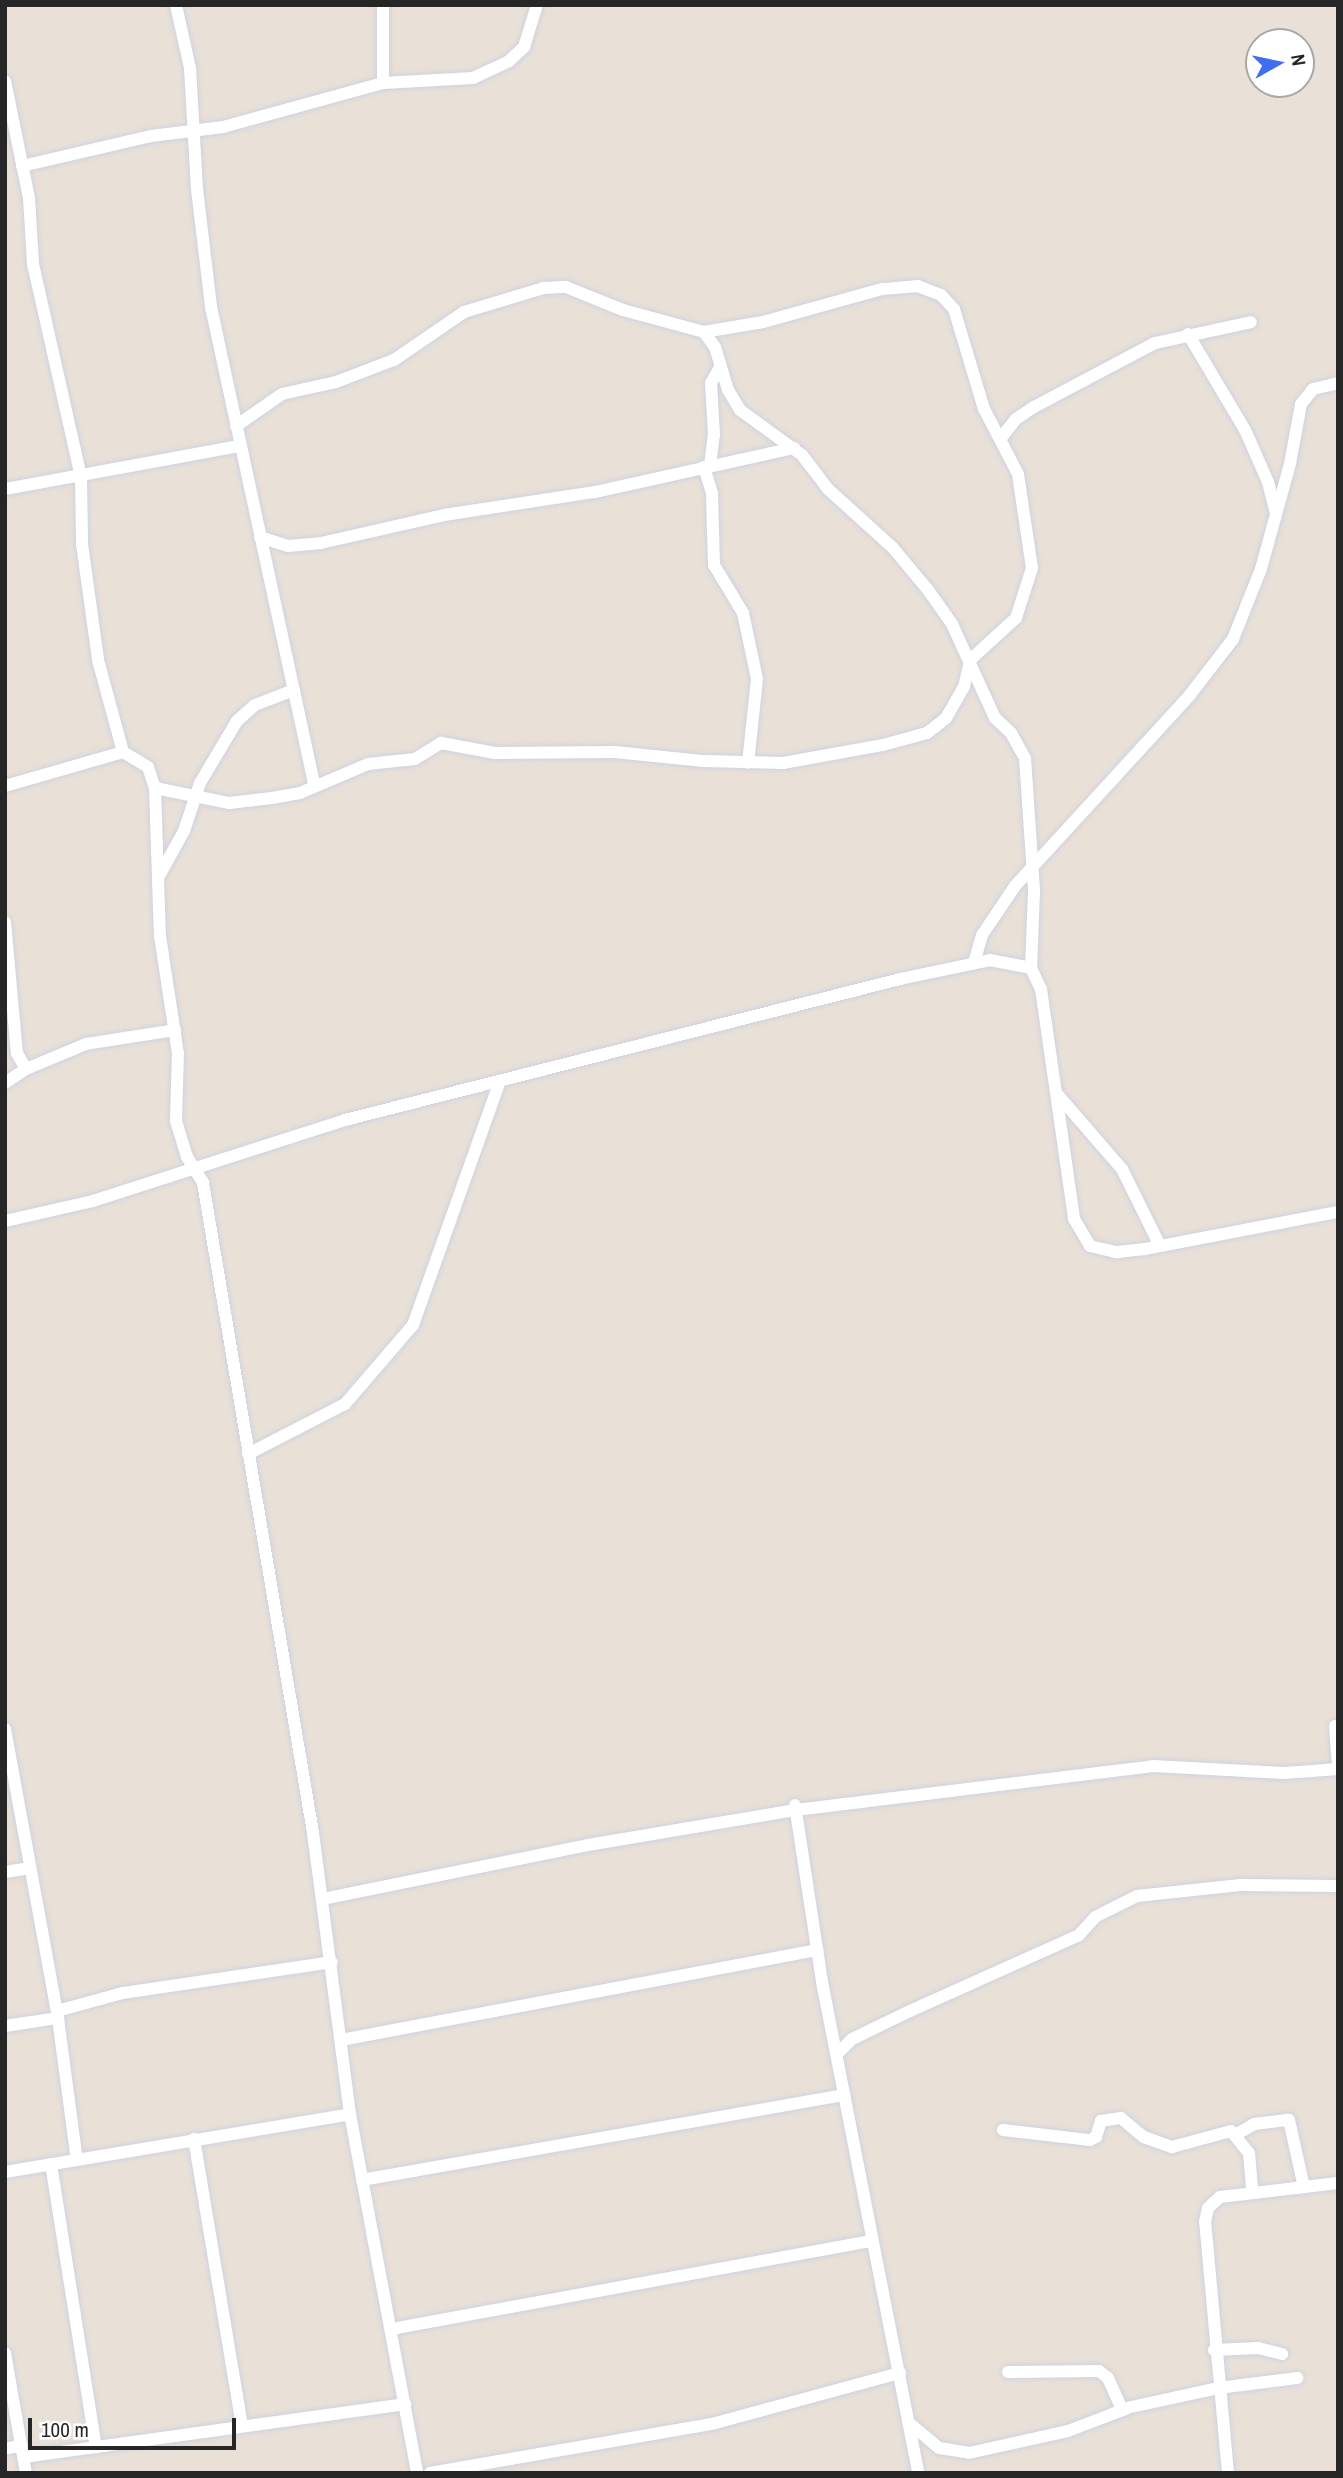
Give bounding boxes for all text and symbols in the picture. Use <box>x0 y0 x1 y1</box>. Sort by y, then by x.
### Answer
north arrow <box>1245 28 1315 98</box>
text: N <box>1285 52 1312 68</box>
scale bar <box>32 2404 240 2448</box>
text: 100 m <box>41 2415 89 2444</box>

